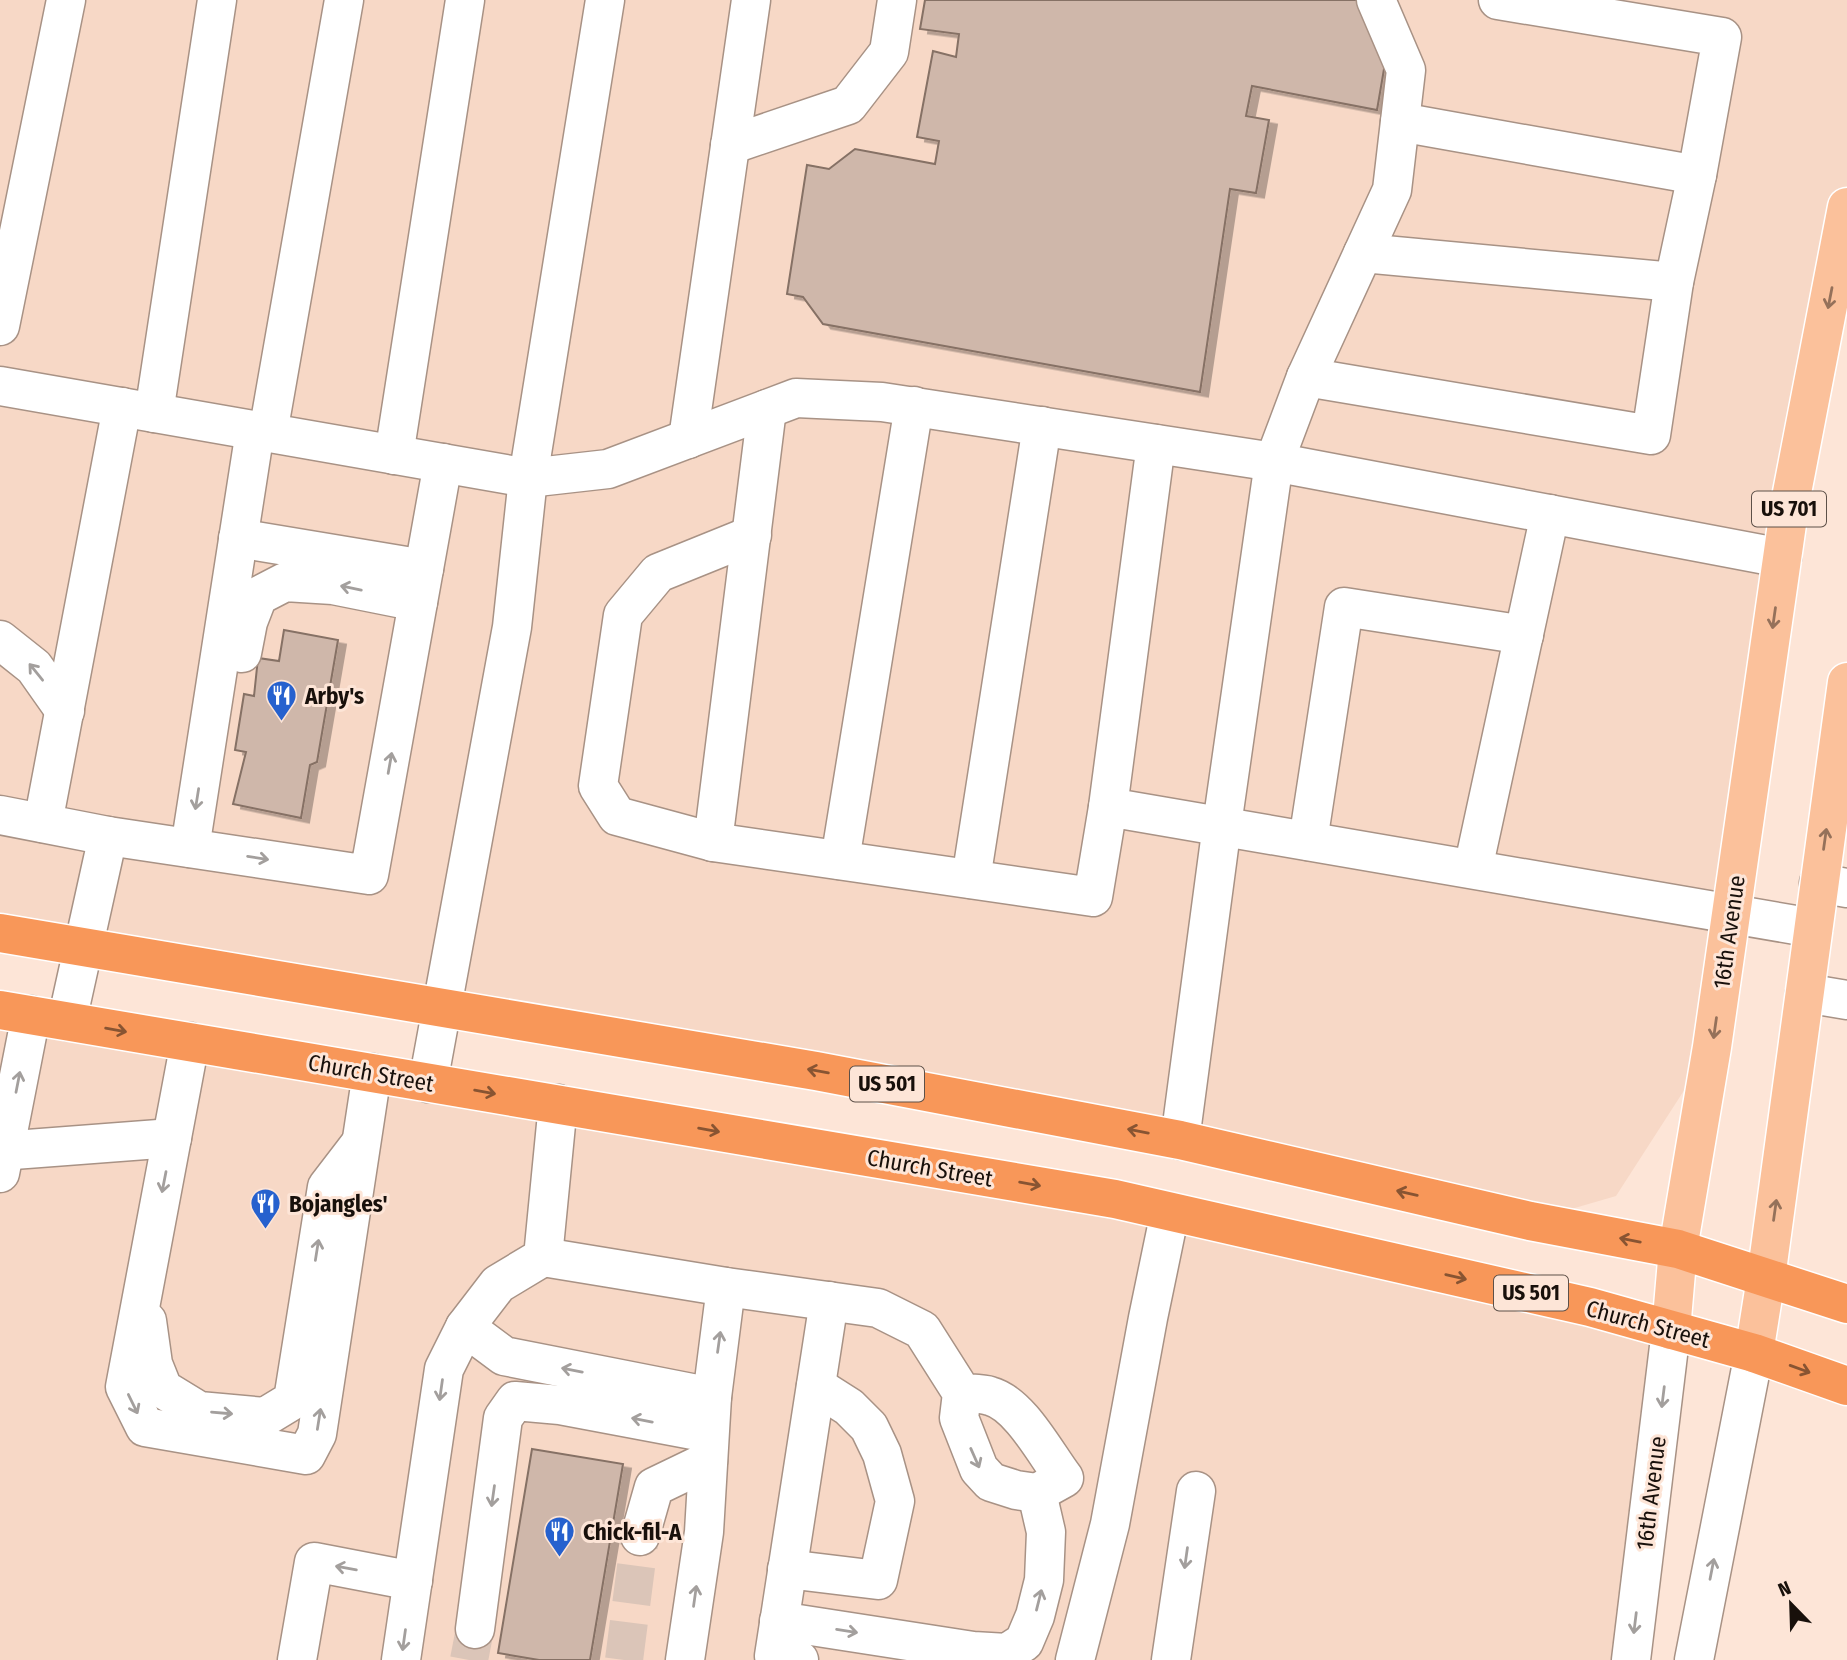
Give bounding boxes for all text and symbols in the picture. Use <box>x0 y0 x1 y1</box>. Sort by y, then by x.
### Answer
one-way arrow <box>1822 286 1836 309</box>
road number: US 701 <box>1752 491 1826 526</box>
one-way arrow <box>340 581 363 595</box>
one-way arrow <box>1767 606 1780 629</box>
one-way arrow <box>29 663 44 681</box>
restaurant icon: Arby's <box>265 679 299 723</box>
place label: Arby's <box>304 682 364 710</box>
one-way arrow <box>383 752 397 774</box>
one-way arrow <box>191 787 204 810</box>
one-way arrow <box>1819 828 1832 851</box>
one-way arrow <box>246 852 268 865</box>
street label: 16th Avenue <box>1707 873 1751 991</box>
one-way arrow <box>1708 1016 1721 1038</box>
one-way arrow <box>104 1024 127 1037</box>
street label: Church Street <box>306 1048 436 1098</box>
one-way arrow <box>807 1064 830 1077</box>
road number: US 501 <box>850 1066 924 1102</box>
one-way arrow <box>11 1071 25 1094</box>
one-way arrow <box>473 1086 496 1099</box>
one-way arrow <box>697 1124 720 1137</box>
one-way arrow <box>1127 1124 1150 1138</box>
street label: Church Street <box>865 1143 995 1193</box>
one-way arrow <box>157 1170 170 1193</box>
one-way arrow <box>1018 1178 1041 1191</box>
one-way arrow <box>1396 1186 1419 1199</box>
restaurant icon: Bojangles' <box>249 1187 283 1231</box>
place label: Bojangles' <box>289 1190 388 1218</box>
one-way arrow <box>1769 1199 1782 1222</box>
one-way arrow <box>1619 1233 1642 1246</box>
one-way arrow <box>311 1239 324 1262</box>
one-way arrow <box>1444 1270 1467 1284</box>
road number: US 501 <box>1494 1276 1568 1310</box>
street label: Church Street <box>1583 1294 1713 1354</box>
one-way arrow <box>713 1331 726 1354</box>
one-way arrow <box>561 1362 584 1376</box>
one-way arrow <box>1789 1364 1811 1377</box>
one-way arrow <box>434 1378 447 1401</box>
one-way arrow <box>1656 1386 1669 1408</box>
one-way arrow <box>127 1393 141 1414</box>
one-way arrow <box>210 1407 233 1420</box>
one-way arrow <box>313 1408 326 1431</box>
one-way arrow <box>631 1413 654 1426</box>
street label: 16th Avenue <box>1630 1434 1672 1552</box>
one-way arrow <box>969 1447 982 1468</box>
one-way arrow <box>486 1484 499 1507</box>
restaurant icon: Chick-fil-A <box>543 1515 577 1559</box>
place label: Chick-fil-A <box>583 1518 682 1546</box>
one-way arrow <box>1179 1547 1192 1569</box>
one-way arrow <box>1705 1558 1719 1581</box>
one-way arrow <box>335 1561 358 1574</box>
north arrow <box>1756 1569 1826 1639</box>
text: N <box>1775 1576 1794 1602</box>
one-way arrow <box>688 1585 701 1608</box>
one-way arrow <box>1033 1589 1046 1612</box>
one-way arrow <box>1629 1611 1642 1634</box>
one-way arrow <box>835 1625 858 1638</box>
one-way arrow <box>398 1628 411 1650</box>

